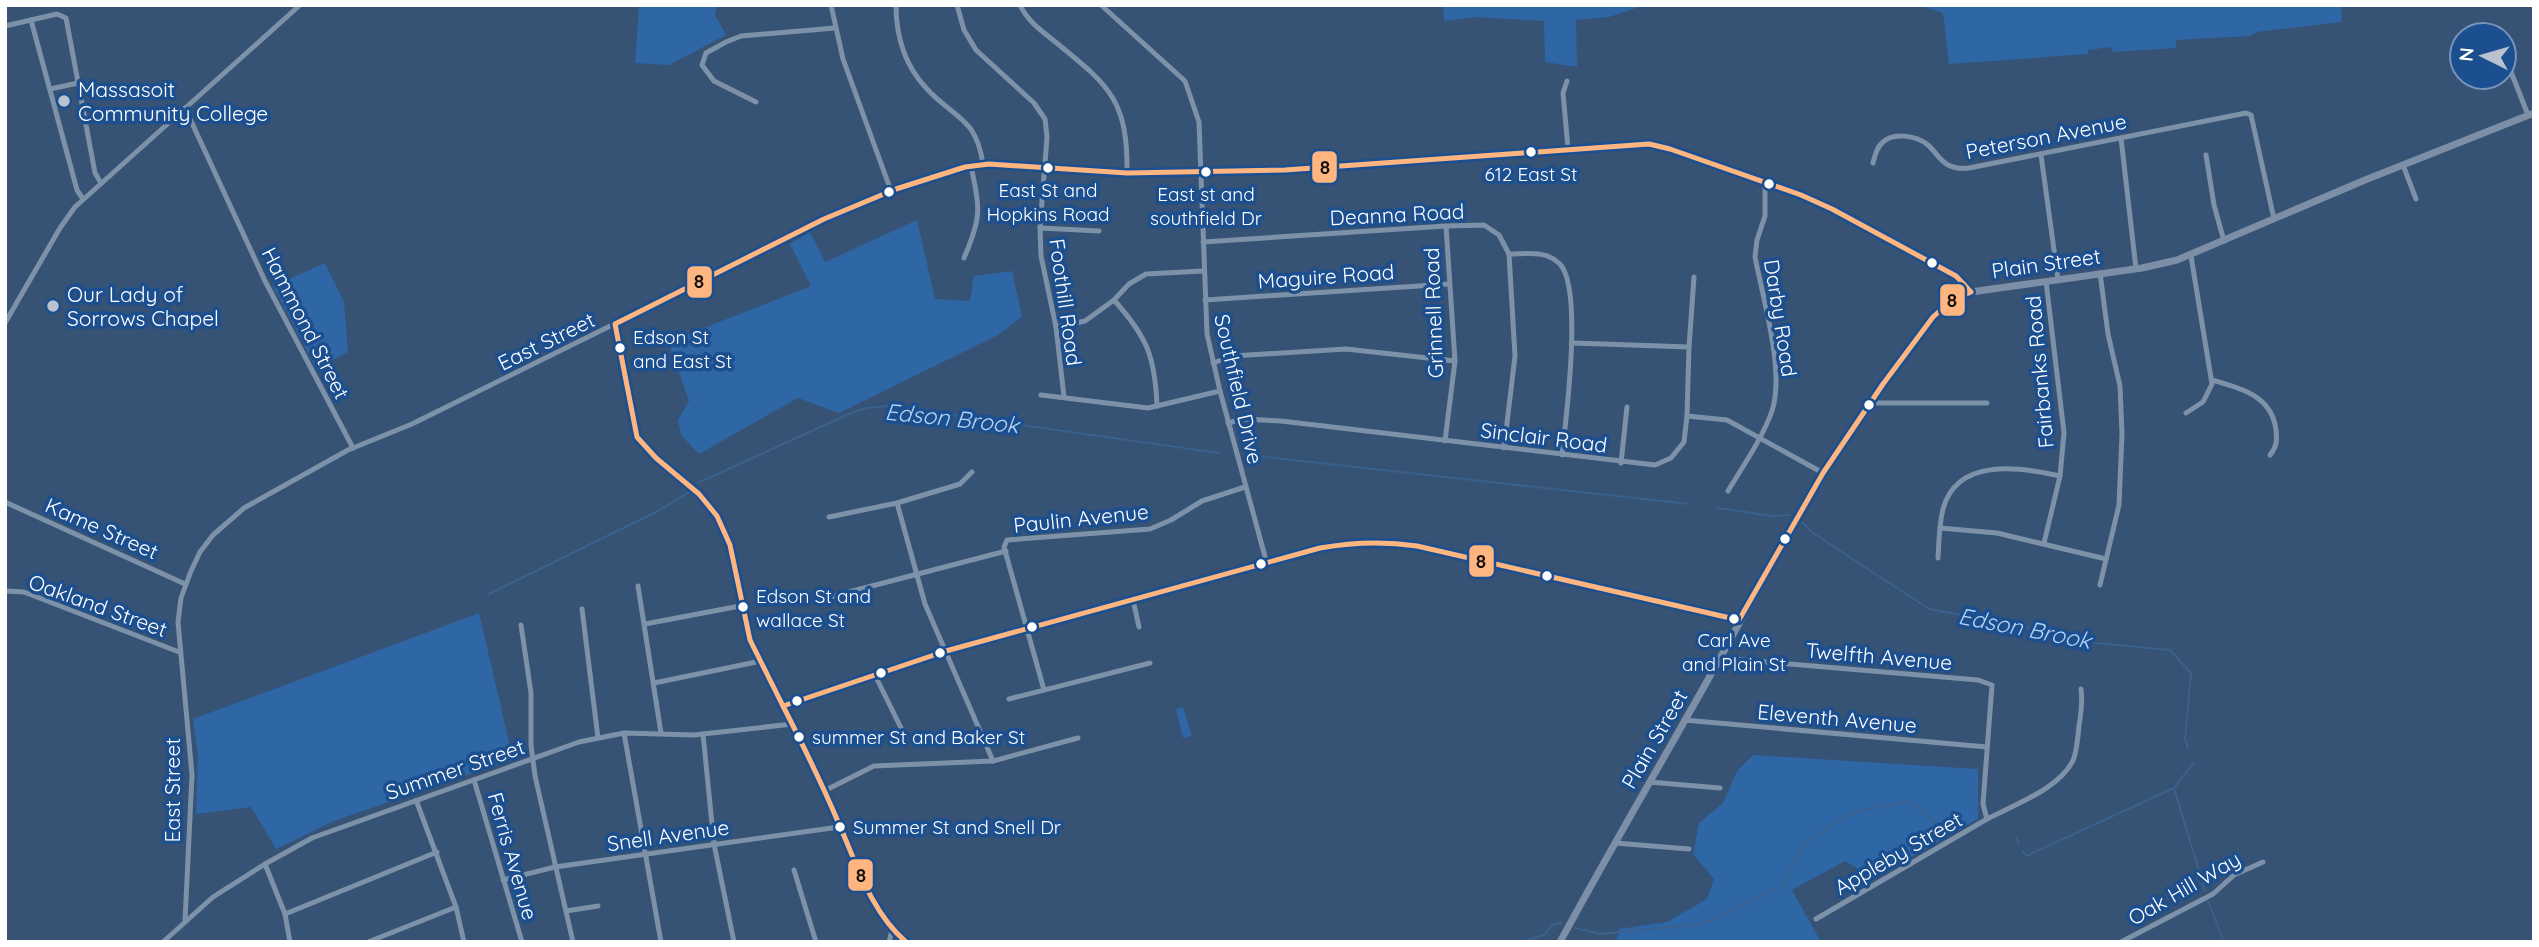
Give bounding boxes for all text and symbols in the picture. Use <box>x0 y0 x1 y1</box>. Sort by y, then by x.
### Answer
north arrow <box>2448 21 2518 91</box>
text: N <box>2454 47 2479 63</box>
place label: Massasoit Community College <box>78 76 268 126</box>
marker: Massasoit Community College <box>56 93 72 109</box>
street label: Peterson Avenue <box>1963 108 2129 164</box>
marker: 612 East St <box>1524 145 1538 159</box>
line badge: 8 <box>1311 150 1338 184</box>
text: 8 <box>1320 155 1330 179</box>
marker: East St and Hopkins Road <box>1041 161 1055 175</box>
place label: 612 East St <box>1485 162 1577 186</box>
marker: East st and southfield Dr <box>1199 165 1213 179</box>
unlabelled marker <box>1762 177 1776 191</box>
place label: East St and Hopkins Road <box>986 178 1110 226</box>
place label: East st and southfield Dr <box>1150 182 1263 230</box>
unlabelled marker <box>882 185 896 199</box>
street label: Deanna Road <box>1329 197 1465 231</box>
street label: Foothill Road <box>1044 237 1088 367</box>
street label: Plain Street <box>1990 242 2102 284</box>
street label: Hammond Street <box>257 243 355 403</box>
street label: Grinnell Road <box>1418 247 1448 379</box>
unlabelled marker <box>1925 256 1939 270</box>
street label: Darby Road <box>1759 257 1803 379</box>
street label: Maguire Road <box>1257 258 1395 294</box>
line badge: 8 <box>686 265 713 299</box>
text: 8 <box>694 269 704 293</box>
place label: Our Lady of Sorrows Chapel <box>67 281 219 331</box>
line badge: 8 <box>1939 283 1966 317</box>
text: 8 <box>1947 288 1957 312</box>
street label: Fairbanks Road <box>2019 295 2059 449</box>
marker: Our Lady of Sorrows Chapel <box>45 298 61 314</box>
street label: East Street <box>493 306 599 376</box>
street label: Southfield Drive <box>1209 312 1269 466</box>
place label: Edson St and East St <box>633 325 732 373</box>
marker: Edson St and East St <box>613 341 627 355</box>
water label: Edson Brook <box>884 397 1022 440</box>
unlabelled marker <box>1862 398 1876 412</box>
street label: Sinclair Road <box>1479 416 1609 458</box>
street label: Kame Street <box>41 492 163 564</box>
street label: Paulin Avenue <box>1012 498 1150 538</box>
unlabelled marker <box>1778 532 1792 546</box>
line badge: 8 <box>1468 544 1495 578</box>
text: 8 <box>1476 549 1486 573</box>
unlabelled marker <box>1254 557 1268 571</box>
street label: Oakland Street <box>25 568 171 642</box>
unlabelled marker <box>1540 569 1554 583</box>
place label: Edson St and wallace St <box>756 584 871 632</box>
marker: Edson St and wallace St <box>736 600 750 614</box>
water label: Edson Brook <box>1956 601 2095 655</box>
marker: Carl Ave and Plain St <box>1727 612 1741 626</box>
unlabelled marker <box>1025 620 1039 634</box>
place label: Carl Ave and Plain St <box>1682 628 1786 676</box>
street label: Twelfth Avenue <box>1805 637 1953 675</box>
unlabelled marker <box>933 646 947 660</box>
unlabelled marker <box>874 666 888 680</box>
street label: Plain Street <box>1615 685 1693 793</box>
unlabelled marker <box>790 694 804 708</box>
street label: Eleventh Avenue <box>1756 698 1918 738</box>
place label: summer St and Baker St <box>812 725 1025 749</box>
marker: summer St and Baker St <box>792 730 806 744</box>
street label: Summer Street <box>382 733 528 805</box>
street label: East Street <box>159 738 185 842</box>
street label: Ferris Avenue <box>482 789 544 923</box>
street label: Appleby Street <box>1829 806 1967 900</box>
street label: Snell Avenue <box>605 814 731 856</box>
place label: Summer St and Snell Dr <box>853 815 1062 839</box>
marker: Summer St and Snell Dr <box>833 820 847 834</box>
street label: Oak Hill Way <box>2123 845 2245 931</box>
line badge: 8 <box>847 858 874 892</box>
text: 8 <box>856 863 866 887</box>

